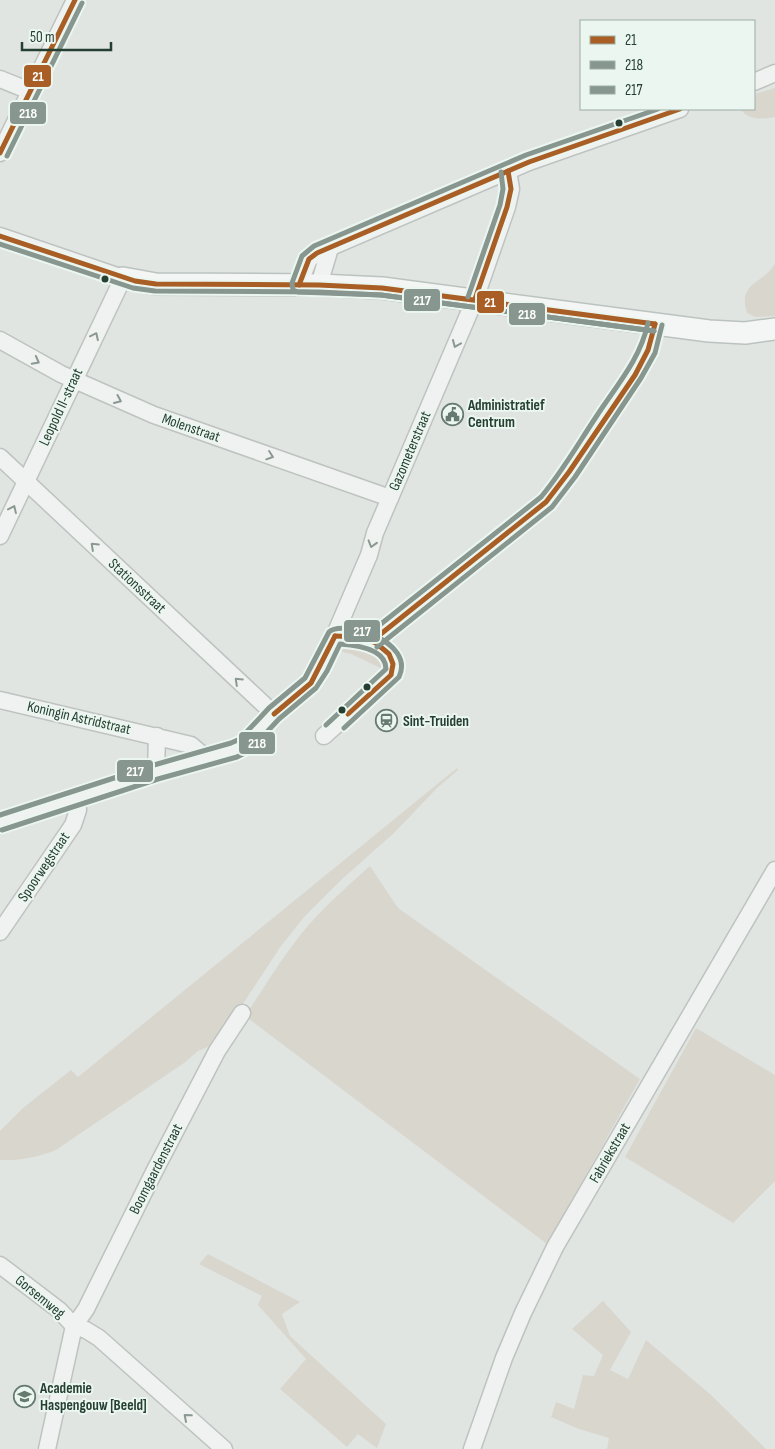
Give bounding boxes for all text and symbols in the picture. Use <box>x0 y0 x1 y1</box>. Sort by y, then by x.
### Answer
scale bar <box>22 20 111 52</box>
legend <box>580 20 755 110</box>
text: 50 m <box>30 28 55 47</box>
text: 21 <box>625 31 637 50</box>
text: 218 <box>625 56 643 75</box>
line badge: 21 <box>23 64 52 88</box>
text: 21 <box>32 68 44 85</box>
text: 217 <box>625 81 642 100</box>
line badge: 218 <box>9 101 47 125</box>
text: 218 <box>19 105 38 122</box>
unlabelled marker <box>614 118 624 128</box>
unlabelled marker <box>100 274 110 284</box>
line badge: 217 <box>403 288 441 312</box>
line badge: 21 <box>476 290 505 314</box>
text: 217 <box>413 292 432 309</box>
text: 21 <box>484 294 496 311</box>
line badge: 218 <box>508 302 546 326</box>
text: 218 <box>518 306 537 323</box>
one-way arrow <box>89 332 99 341</box>
one-way arrow <box>451 339 462 348</box>
one-way arrow <box>31 354 40 364</box>
street label: Leopold II-straat <box>35 365 87 449</box>
one-way arrow <box>113 393 122 404</box>
place label: Administratief Centrum <box>467 396 545 432</box>
public building icon: Administratief Centrum <box>440 402 464 426</box>
street label: Gazometerstraat <box>385 408 435 494</box>
street label: Molenstraat <box>159 409 223 447</box>
one-way arrow <box>265 450 274 460</box>
one-way arrow <box>7 505 17 514</box>
one-way arrow <box>368 539 378 547</box>
one-way arrow <box>91 543 100 552</box>
street label: Stationsstraat <box>104 554 170 618</box>
line badge: 217 <box>343 619 381 643</box>
text: 217 <box>353 623 372 640</box>
one-way arrow <box>235 678 244 687</box>
unlabelled marker <box>362 682 372 692</box>
street label: Koningin Astridstraat <box>25 697 133 739</box>
unlabelled marker <box>337 705 347 715</box>
station icon: Sint-Truiden <box>375 709 399 733</box>
place label: Sint-Truiden <box>403 712 469 731</box>
line badge: 218 <box>238 731 276 755</box>
text: 218 <box>248 735 267 752</box>
line badge: 217 <box>116 759 154 783</box>
text: 217 <box>126 763 145 780</box>
street label: Spoorwegstraat <box>14 828 75 906</box>
street label: Fabriekstraat <box>585 1119 635 1186</box>
street label: Boomgaardenstraat <box>125 1120 187 1217</box>
street label: Gorsemweg <box>11 1271 69 1323</box>
place label: Academie Haspengouw [Beeld] <box>39 1379 147 1415</box>
school or university icon: Academie Haspengouw [Beeld] <box>12 1385 36 1409</box>
one-way arrow <box>183 1414 192 1423</box>

